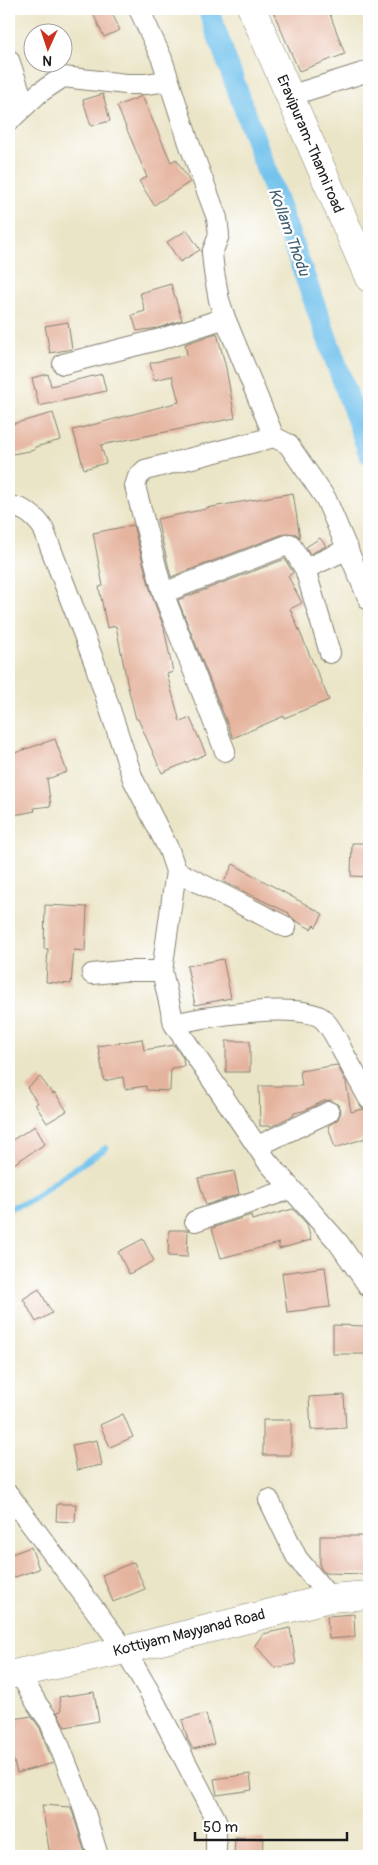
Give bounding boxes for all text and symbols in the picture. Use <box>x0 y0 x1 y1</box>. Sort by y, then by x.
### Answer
north arrow <box>22 22 72 72</box>
text: N <box>42 52 53 69</box>
street label: Eravipuram-Thanni road <box>272 72 348 216</box>
water label: Kollam Thodu <box>264 185 314 279</box>
street label: Kottiyam Mayyanad Road <box>111 1605 267 1661</box>
scale bar <box>195 1810 348 1842</box>
text: 50 m <box>203 1818 238 1837</box>

